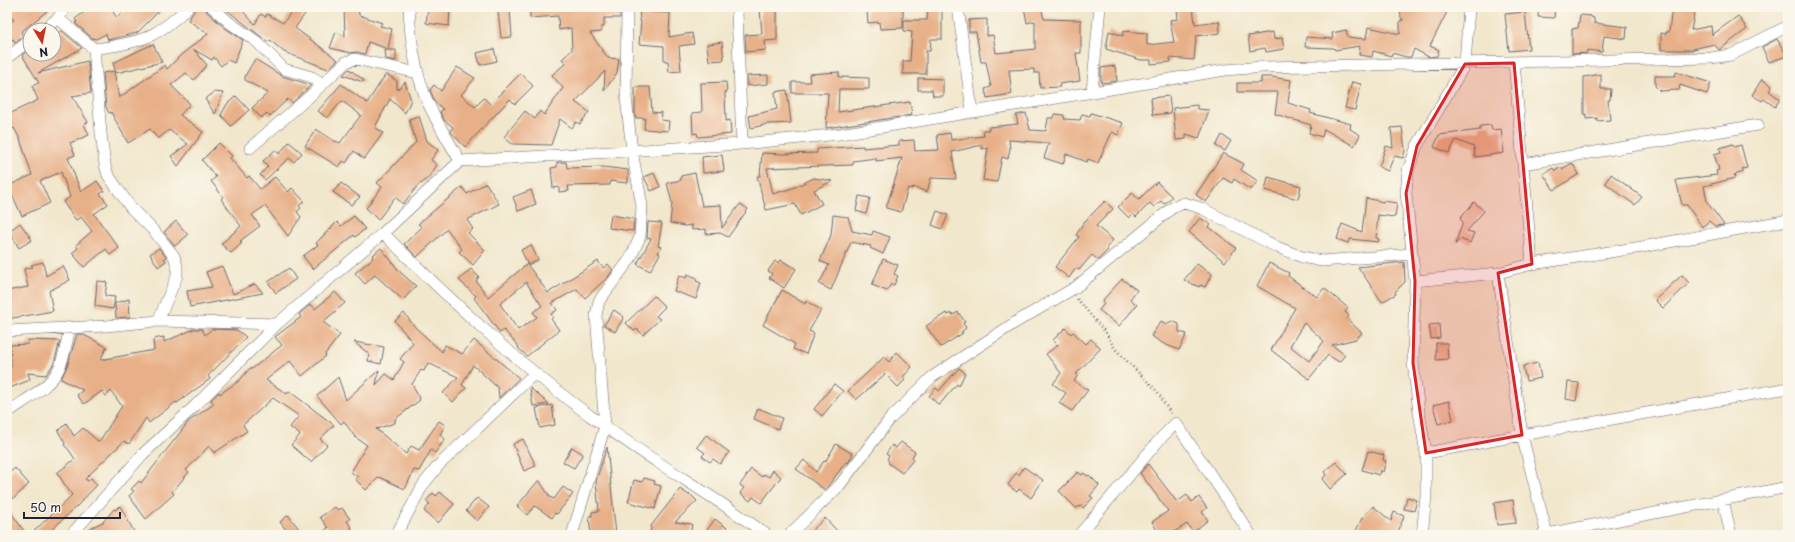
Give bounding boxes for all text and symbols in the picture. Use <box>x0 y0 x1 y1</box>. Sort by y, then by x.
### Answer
north arrow <box>22 22 62 62</box>
text: N <box>38 43 50 62</box>
scale bar <box>24 494 120 520</box>
text: 50 m <box>30 498 61 516</box>

